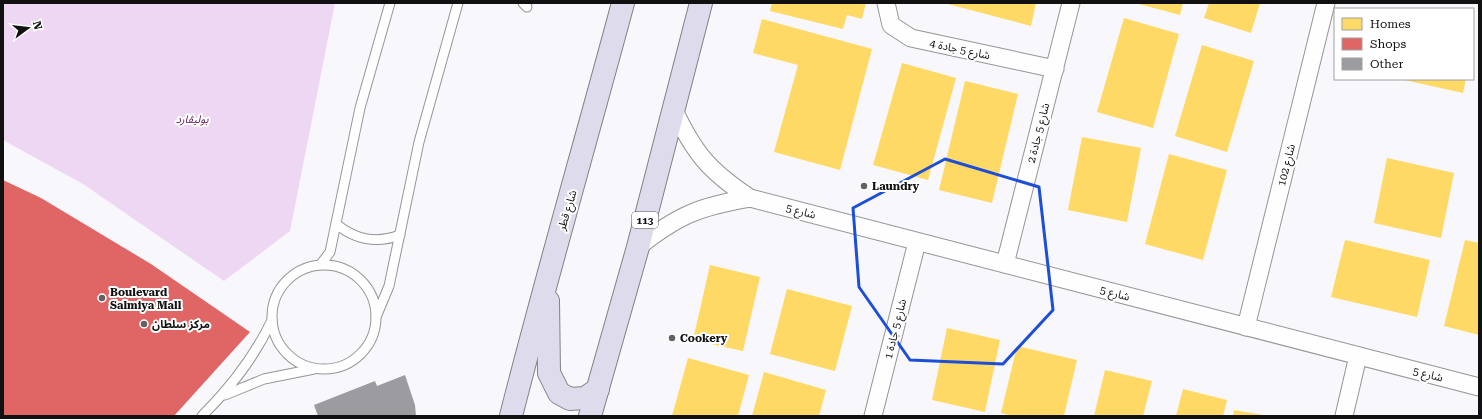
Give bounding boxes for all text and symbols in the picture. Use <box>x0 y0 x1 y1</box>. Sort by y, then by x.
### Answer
north arrow <box>8 8 48 48</box>
legend <box>1334 8 1474 80</box>
text: Homes <box>1370 17 1411 31</box>
text: N <box>30 20 45 32</box>
street label: شارع 5 جادة 4 <box>928 37 992 63</box>
text: Shops <box>1370 37 1406 51</box>
text: Other <box>1370 57 1403 71</box>
street label: شارع 5 جادة 2 <box>1025 101 1053 165</box>
park label: بوليڤارد <box>176 113 209 126</box>
street label: شارع 102 <box>1275 142 1299 188</box>
place label: Laundry <box>872 180 920 193</box>
marker: Laundry <box>859 181 869 191</box>
street label: شارع قطر <box>555 188 581 233</box>
street label: شارع 5 <box>784 201 818 223</box>
road number: 113 <box>632 212 658 228</box>
street label: شارع 5 <box>1098 283 1132 305</box>
place label: Boulevard Salmiya Mall <box>110 286 182 312</box>
marker: Boulevard Salmiya Mall <box>97 293 107 303</box>
street label: شارع 5 جادة 1 <box>882 297 910 361</box>
place label: مركز سلطان <box>152 318 210 331</box>
marker: مركز سلطان <box>139 319 149 329</box>
place label: Cookery <box>680 332 728 345</box>
marker: Cookery <box>667 333 677 343</box>
street label: شارع 5 <box>1411 365 1445 386</box>

